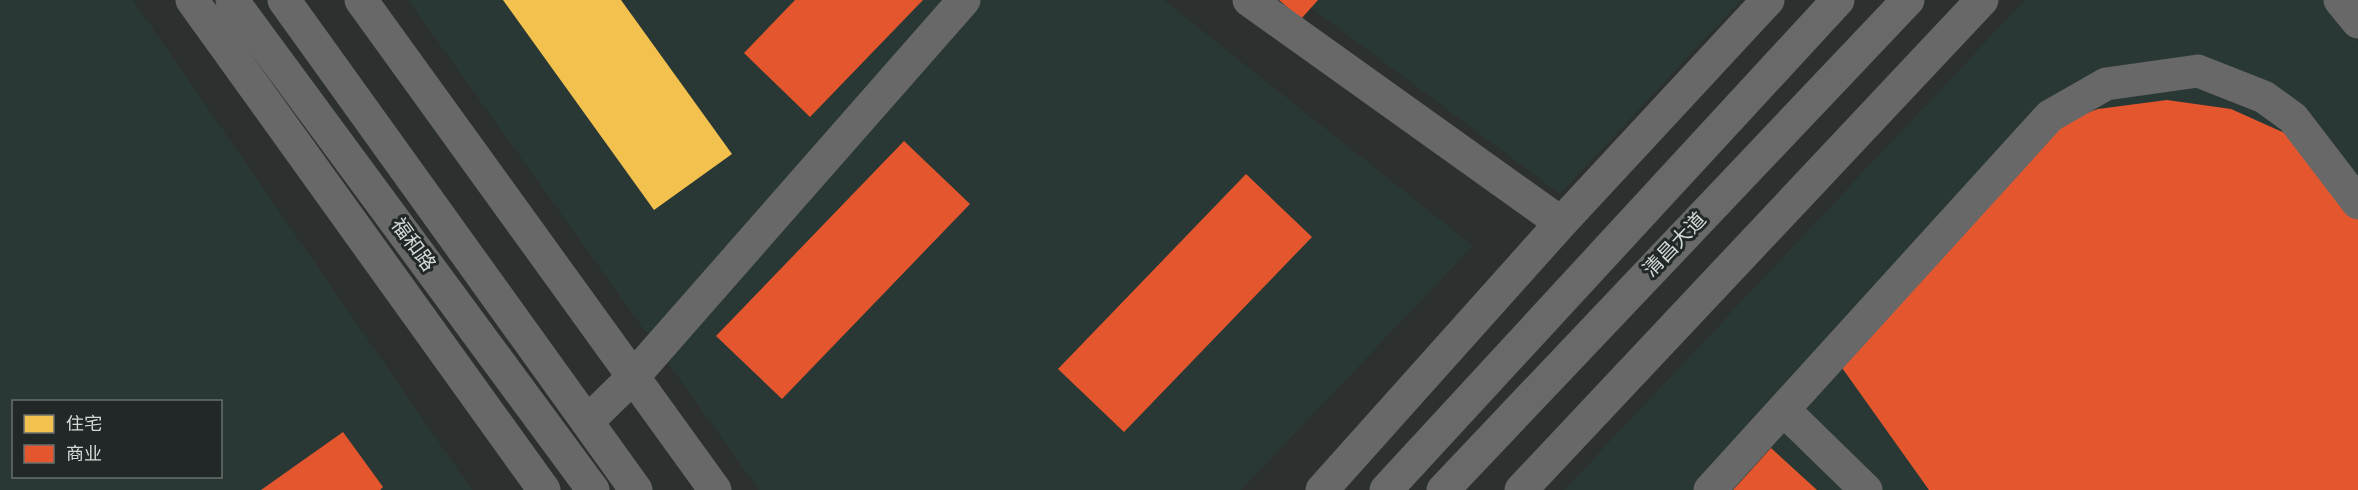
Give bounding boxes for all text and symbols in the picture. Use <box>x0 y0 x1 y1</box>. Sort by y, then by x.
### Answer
street label: 清昌大道 <box>1639 208 1711 282</box>
street label: 福和路 <box>386 214 440 276</box>
legend <box>12 400 222 478</box>
text: 住宅 <box>66 414 102 435</box>
text: 商业 <box>66 444 102 465</box>

